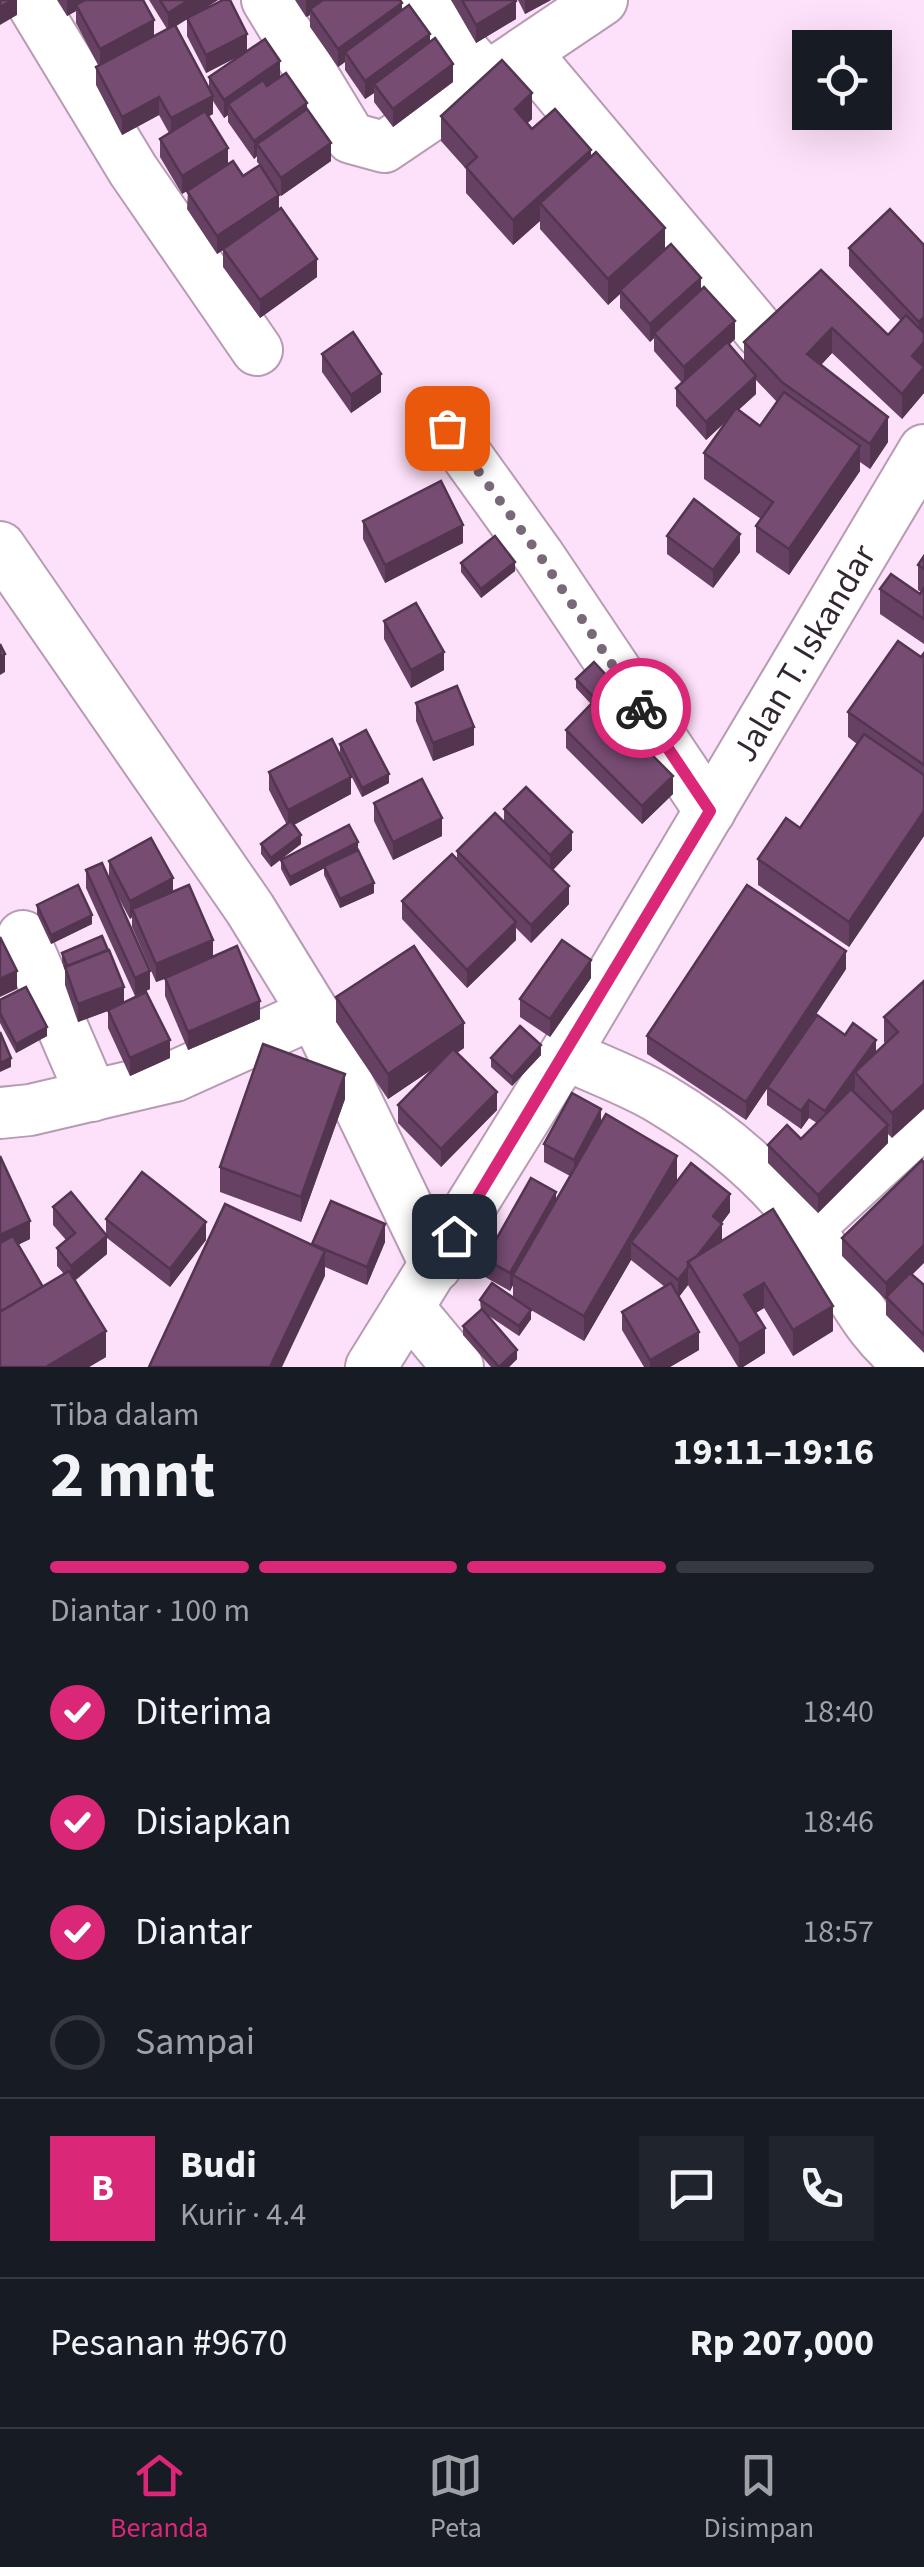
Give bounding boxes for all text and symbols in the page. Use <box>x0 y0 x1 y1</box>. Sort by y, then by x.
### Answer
map controls <box>792 30 892 130</box>
button: locate <box>792 30 892 130</box>
pin <box>405 386 490 471</box>
icon: bag <box>420 401 475 456</box>
street label: Jalan T. Iskandar <box>720 535 889 771</box>
courier <box>591 658 691 758</box>
icon: bike <box>614 681 669 736</box>
pin <box>412 1194 497 1279</box>
icon: home <box>427 1209 482 1264</box>
text: Tiba dalam <box>50 1392 200 1438</box>
text: 19:11–19:16 <box>672 1425 874 1479</box>
text: 2 mnt <box>50 1429 215 1522</box>
text: Diantar · 100 m <box>50 1588 250 1634</box>
icon: check <box>50 1685 105 1740</box>
text: Diterima <box>135 1685 272 1739</box>
text: 18:40 <box>802 1689 874 1735</box>
icon: check <box>50 1795 105 1850</box>
text: Disiapkan <box>135 1795 292 1849</box>
text: 18:46 <box>802 1799 874 1845</box>
icon: check <box>50 1905 105 1960</box>
text: Diantar <box>135 1905 252 1959</box>
text: 18:57 <box>802 1909 874 1955</box>
text: Sampai <box>135 2015 255 2069</box>
button: chat <box>639 2136 744 2241</box>
button: phone <box>769 2136 874 2241</box>
text: Budi <box>180 2138 257 2192</box>
text: B <box>91 2161 114 2215</box>
text: Kurir · 4.4 <box>180 2192 306 2238</box>
text: Pesanan #9670 <box>50 2316 287 2370</box>
text: Rp 207,000 <box>690 2316 874 2370</box>
tab: Beranda <box>110 2448 208 2548</box>
tab: Peta <box>428 2448 483 2548</box>
tab: Disimpan <box>703 2448 814 2548</box>

